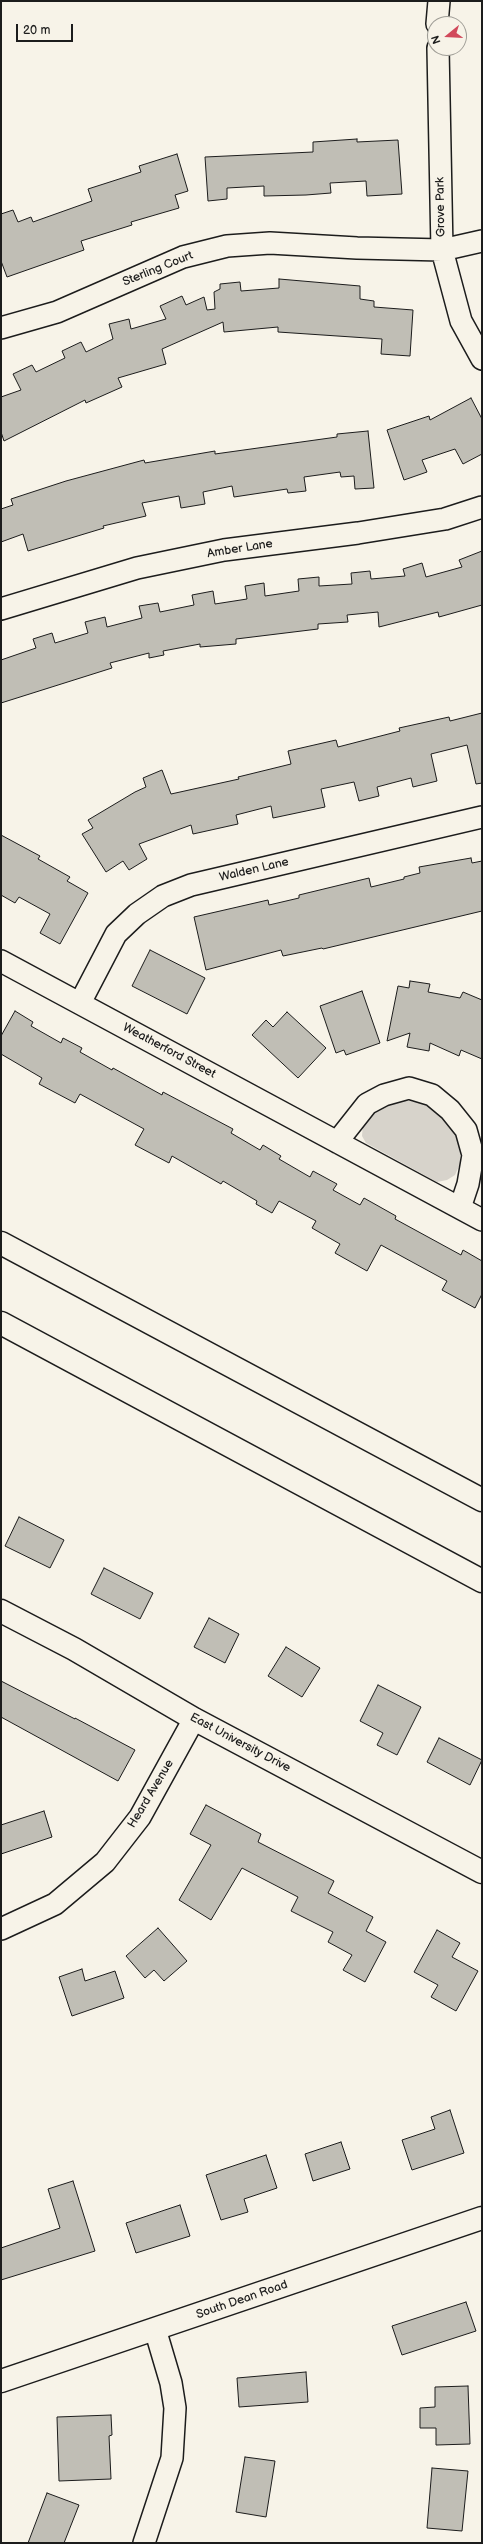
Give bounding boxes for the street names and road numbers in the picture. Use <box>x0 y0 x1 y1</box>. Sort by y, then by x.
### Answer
street label: Grove Park <box>433 177 449 237</box>
street label: Sterling Court <box>121 248 195 290</box>
street label: Amber Lane <box>206 537 274 561</box>
street label: Walden Lane <box>218 855 290 885</box>
street label: Weatherford Street <box>120 1020 218 1082</box>
street label: East University Drive <box>187 1710 293 1776</box>
street label: Heard Avenue <box>125 1757 177 1831</box>
street label: South Dean Road <box>194 2278 290 2322</box>

